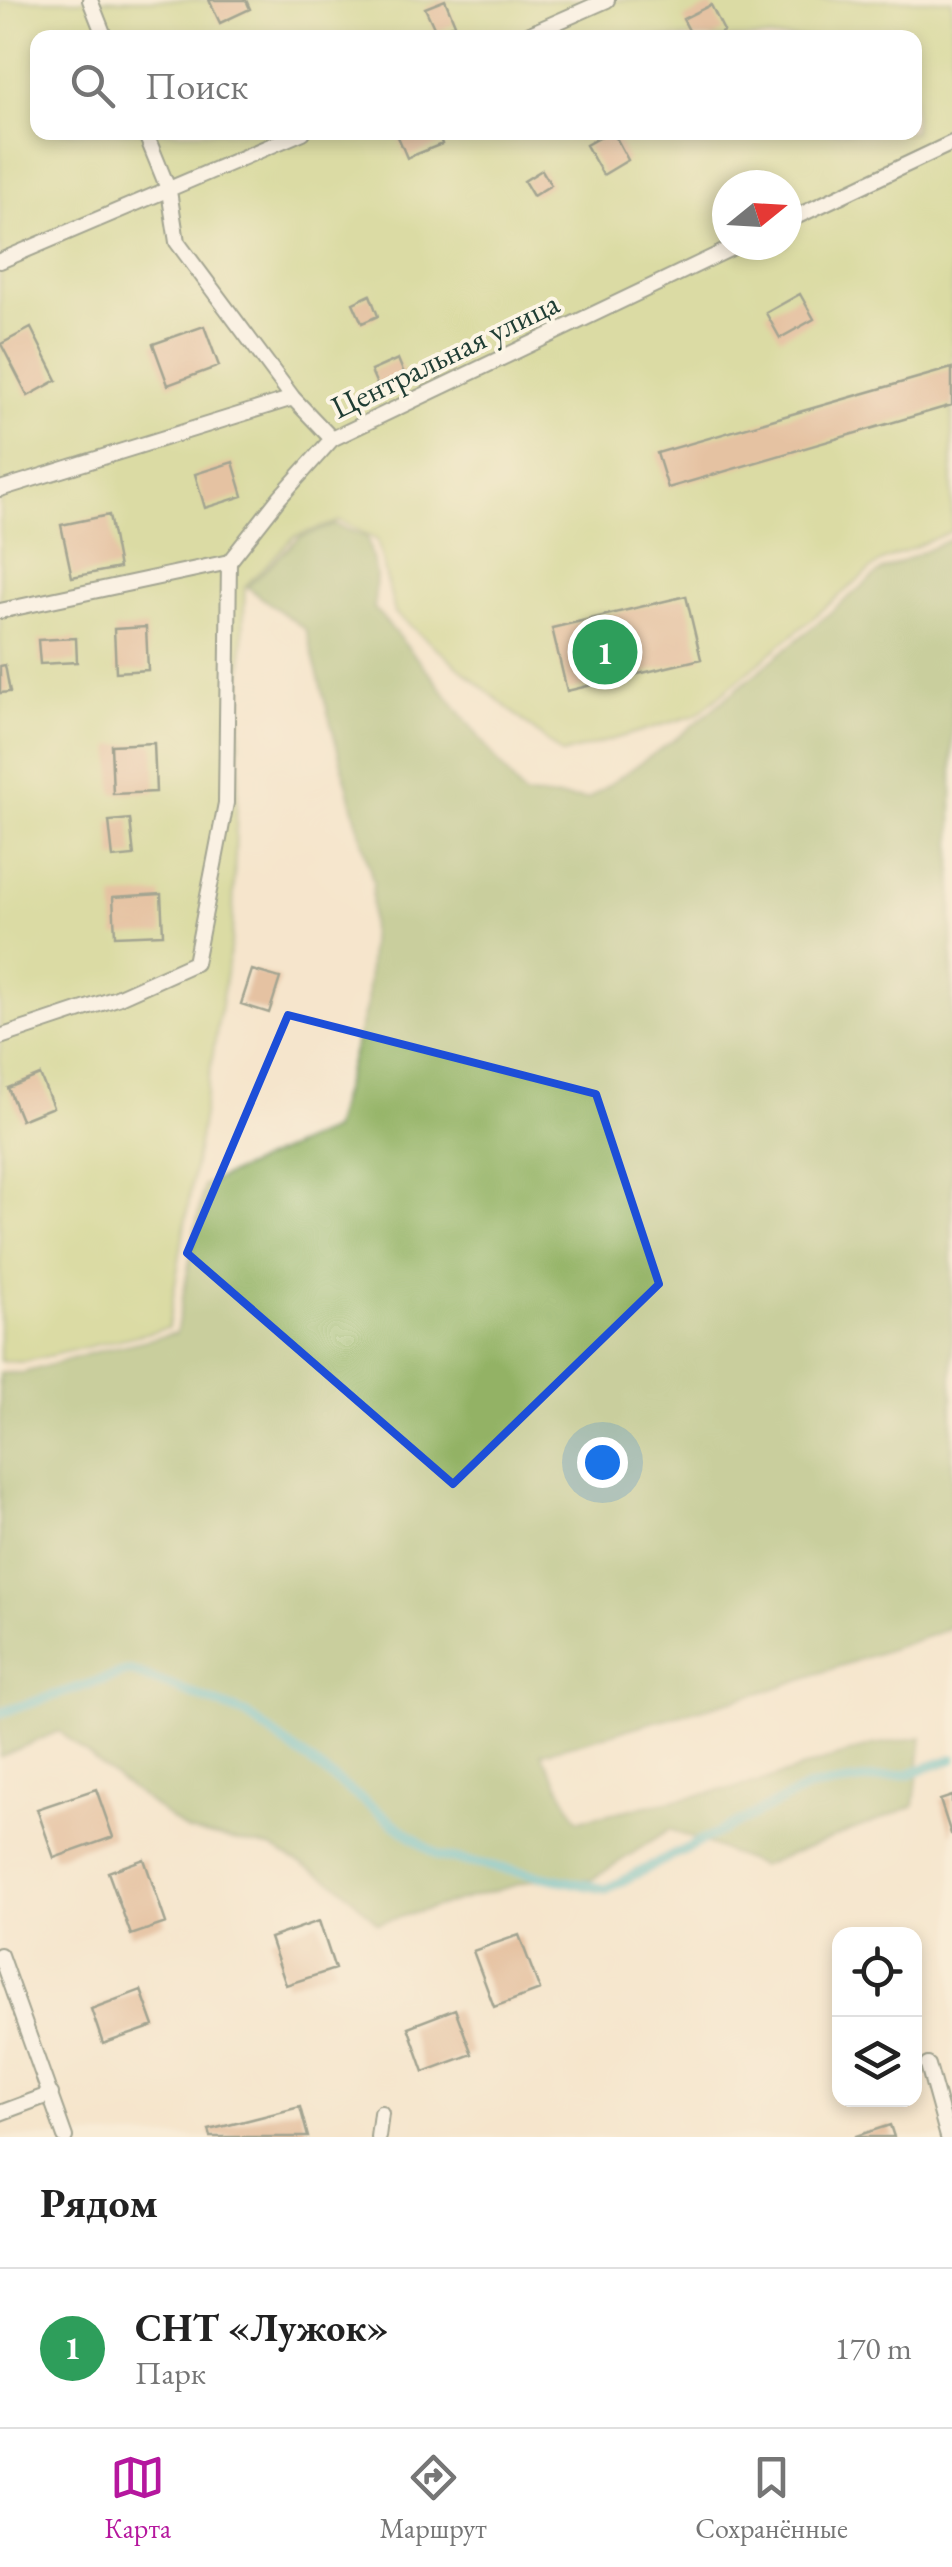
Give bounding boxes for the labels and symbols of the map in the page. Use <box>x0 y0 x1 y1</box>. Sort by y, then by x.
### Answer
north arrow <box>712 170 802 260</box>
street label: Центральная улица <box>324 282 566 428</box>
pin: 1 <box>572 614 638 690</box>
your location <box>577 1437 628 1488</box>

